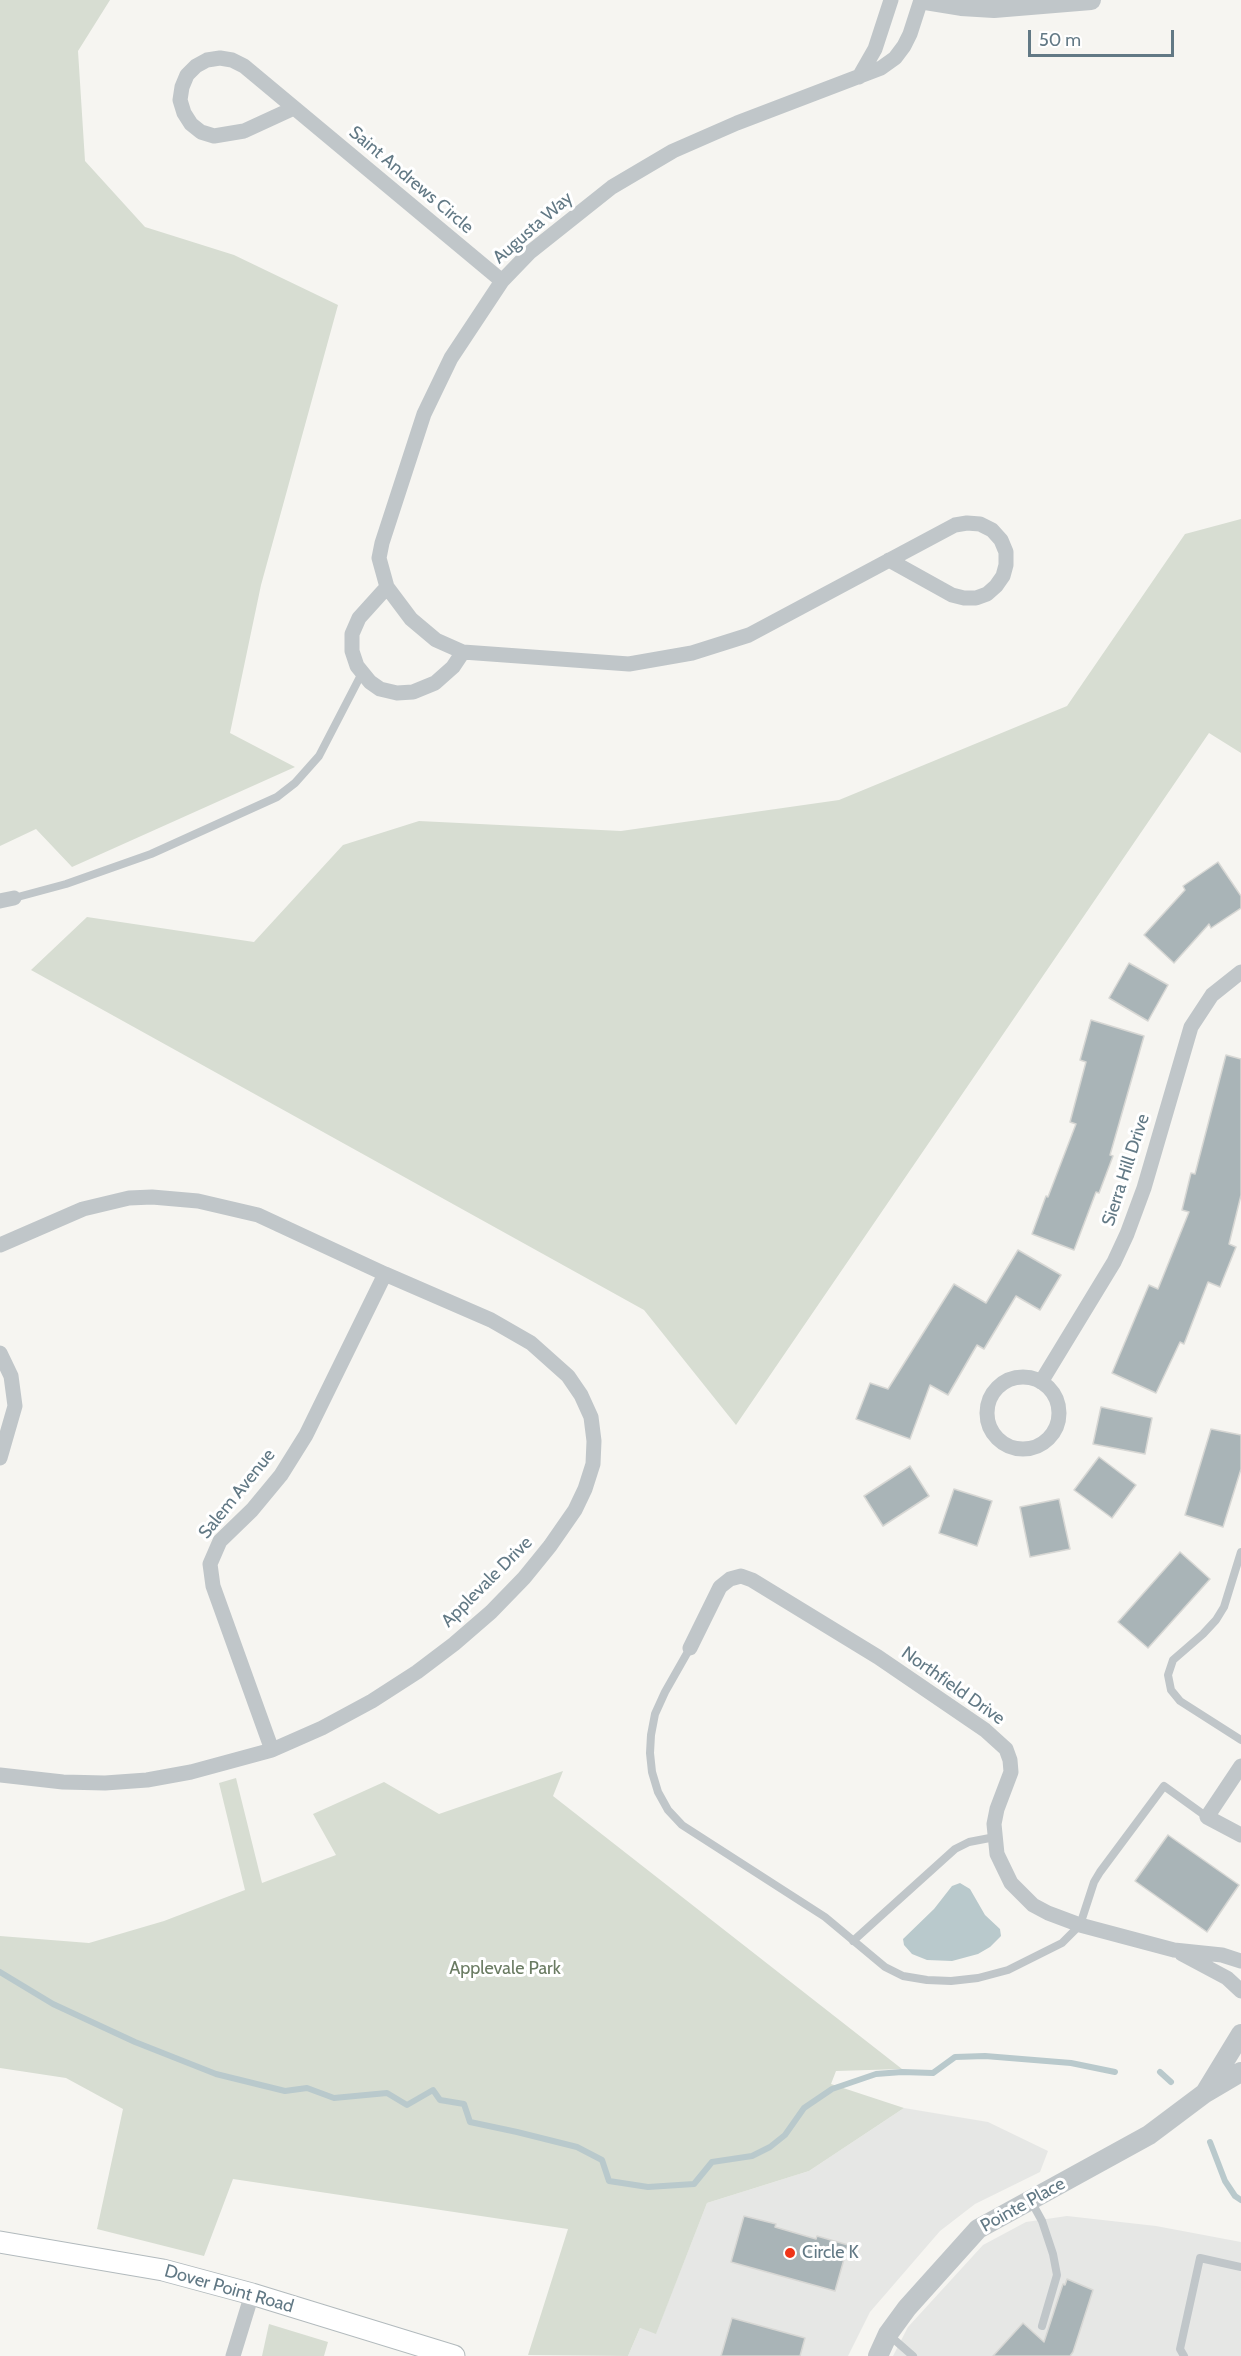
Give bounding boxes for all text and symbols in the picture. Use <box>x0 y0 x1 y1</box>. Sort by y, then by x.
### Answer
scale bar <box>1031 18 1176 56</box>
text: 50 m <box>1039 29 1081 51</box>
street label: Saint Andrews Circle <box>344 122 478 238</box>
street label: Augusta Way <box>489 188 577 268</box>
street label: Sierra Hill Drive <box>1098 1111 1154 1229</box>
street label: Salem Avenue <box>194 1445 280 1543</box>
street label: Applevale Drive <box>437 1532 537 1632</box>
street label: Northfield Drive <box>897 1642 1009 1730</box>
park label: Applevale Park <box>449 1958 561 1980</box>
street label: Pointe Place <box>977 2173 1069 2237</box>
place label: Circle K <box>802 2242 859 2264</box>
marker: Circle K <box>783 2246 797 2260</box>
street label: Dover Point Road <box>162 2260 296 2318</box>

